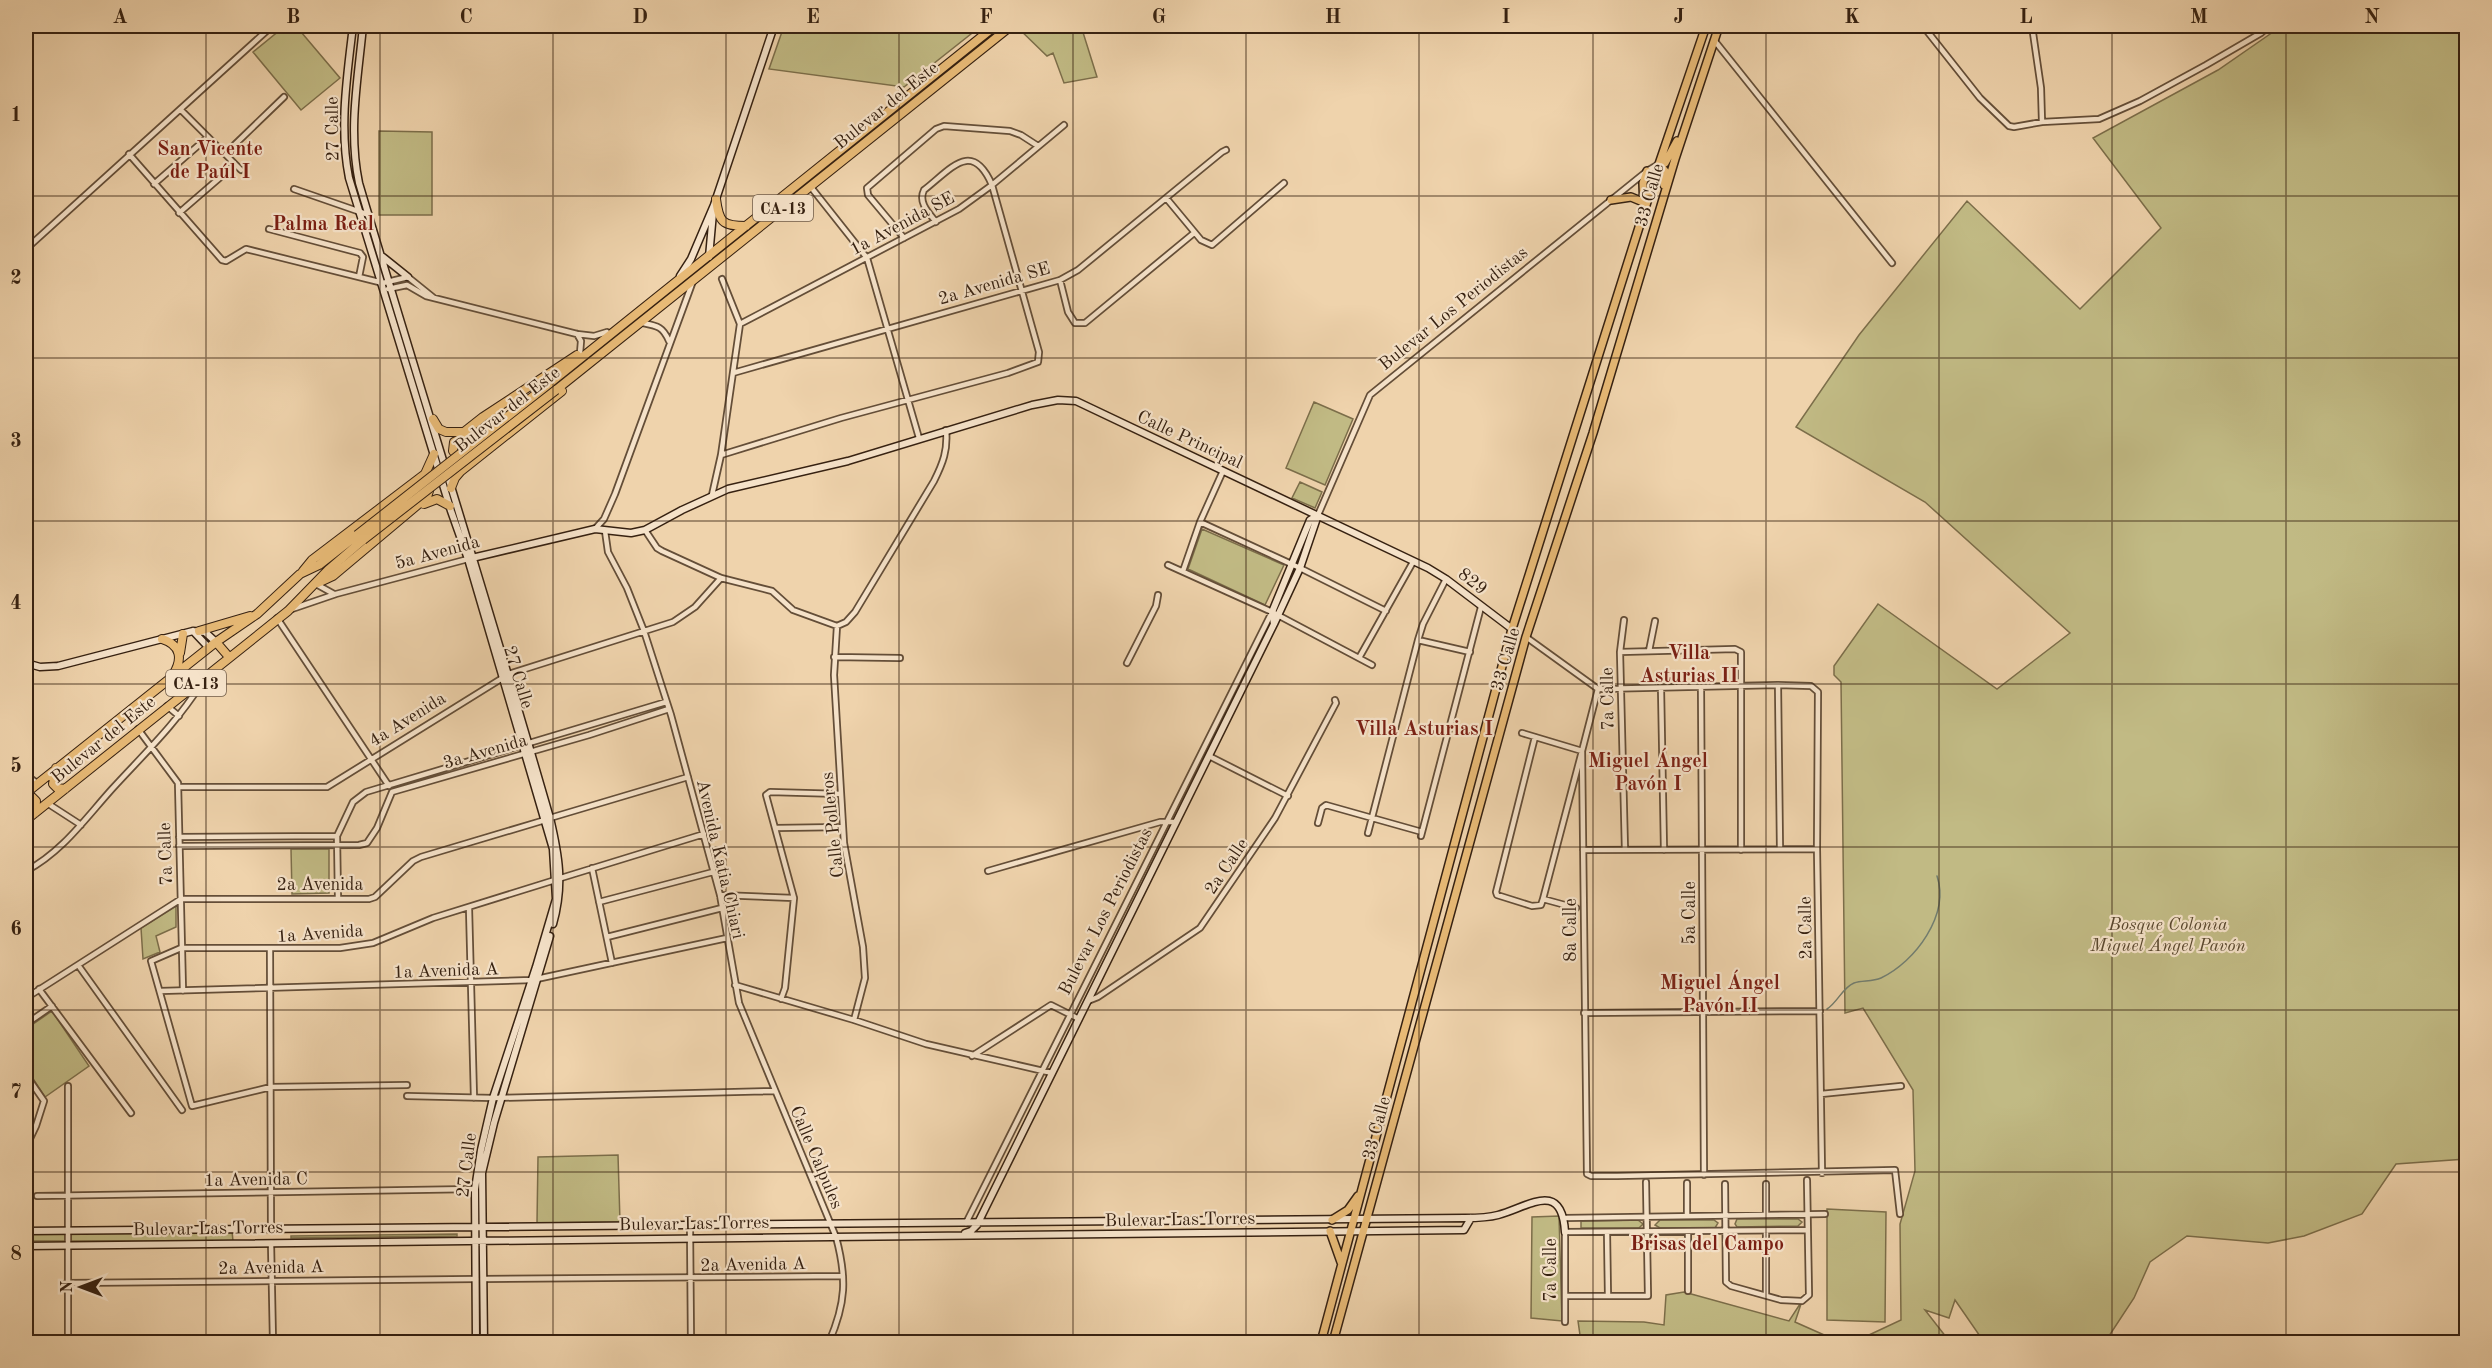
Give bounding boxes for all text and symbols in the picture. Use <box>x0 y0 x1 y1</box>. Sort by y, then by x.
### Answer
text: A <box>112 8 128 28</box>
text: B <box>286 8 300 28</box>
text: C <box>459 8 473 28</box>
text: D <box>632 8 648 28</box>
text: E <box>806 8 820 28</box>
text: F <box>979 8 993 28</box>
text: G <box>1152 8 1166 28</box>
text: H <box>1325 8 1341 28</box>
text: I <box>1502 8 1510 28</box>
text: J <box>1674 8 1685 28</box>
text: K <box>1844 8 1860 28</box>
text: L <box>2019 8 2033 28</box>
text: M <box>2190 8 2208 28</box>
text: N <box>2364 8 2380 28</box>
street label: Bulevar del Este <box>831 59 942 153</box>
street label: 27 Calle <box>323 96 343 162</box>
text: 1 <box>10 106 22 126</box>
district label: San Vicente de Paúl I <box>157 140 263 183</box>
street label: 33 Calle <box>1632 162 1668 229</box>
street label: 1a Avenida SE <box>847 189 958 259</box>
road number: CA-13 <box>753 195 813 221</box>
district label: Palma Real <box>272 215 374 235</box>
street label: Bulevar Los Periodistas <box>1376 243 1531 374</box>
street label: 2a Avenida SE <box>936 259 1052 309</box>
text: 2 <box>10 269 22 289</box>
street label: Bulevar del Este <box>452 363 564 456</box>
street label: Calle Principal <box>1134 408 1245 472</box>
text: 3 <box>10 432 22 452</box>
street label: 5a Avenida <box>393 533 482 573</box>
street label: 829 <box>1454 565 1490 599</box>
text: 4 <box>10 594 22 614</box>
street label: 33 Calle <box>1488 626 1524 693</box>
street label: 27 Calle <box>500 644 536 711</box>
district label: Villa Asturias II <box>1640 644 1738 687</box>
street label: 7a Calle <box>1598 667 1618 731</box>
road number: CA-13 <box>166 670 226 696</box>
street label: 4a Avenida <box>366 689 449 750</box>
street label: Bulevar del Este <box>48 693 159 787</box>
district label: Villa Asturias I <box>1355 720 1493 740</box>
street label: 3a Avenida <box>441 731 530 773</box>
district label: Miguel Ángel Pavón I <box>1588 747 1708 795</box>
text: 5 <box>10 756 22 777</box>
street label: Calle Polleros <box>818 771 848 879</box>
street label: Avenida Katia Chiari <box>693 778 747 941</box>
street label: 7a Calle <box>156 822 176 886</box>
street label: Bulevar Los Periodistas <box>1056 825 1156 998</box>
street label: 2a Calle <box>1202 835 1252 898</box>
street label: 2a Avenida <box>277 876 364 894</box>
street label: 5a Calle <box>1681 881 1699 945</box>
street label: 2a Calle <box>1796 896 1816 960</box>
street label: 8a Calle <box>1562 898 1580 962</box>
park label: Bosque Colonia Miguel Ángel Pavón <box>2089 916 2246 955</box>
text: 6 <box>10 920 22 940</box>
street label: 1a Avenida <box>276 922 364 946</box>
street label: 1a Avenida A <box>393 960 499 982</box>
district label: Miguel Ángel Pavón II <box>1660 969 1780 1017</box>
text: 7 <box>10 1083 22 1103</box>
street label: 33 Calle <box>1360 1095 1394 1162</box>
street label: Calle Calpules <box>786 1103 846 1212</box>
street label: 27 Calle <box>454 1132 480 1198</box>
street label: 1a Avenida C <box>204 1170 308 1190</box>
street label: Bulevar Las Torres <box>1105 1210 1256 1230</box>
street label: Bulevar Las Torres <box>619 1214 770 1234</box>
street label: Bulevar Las Torres <box>133 1219 284 1239</box>
district label: Brisas del Campo <box>1630 1235 1784 1255</box>
street label: 7a Calle <box>1542 1238 1560 1302</box>
text: 8 <box>10 1245 22 1265</box>
street label: 2a Avenida A <box>700 1255 806 1275</box>
north arrow <box>51 1257 111 1317</box>
street label: 2a Avenida A <box>218 1258 324 1278</box>
text: N <box>60 1280 76 1293</box>

